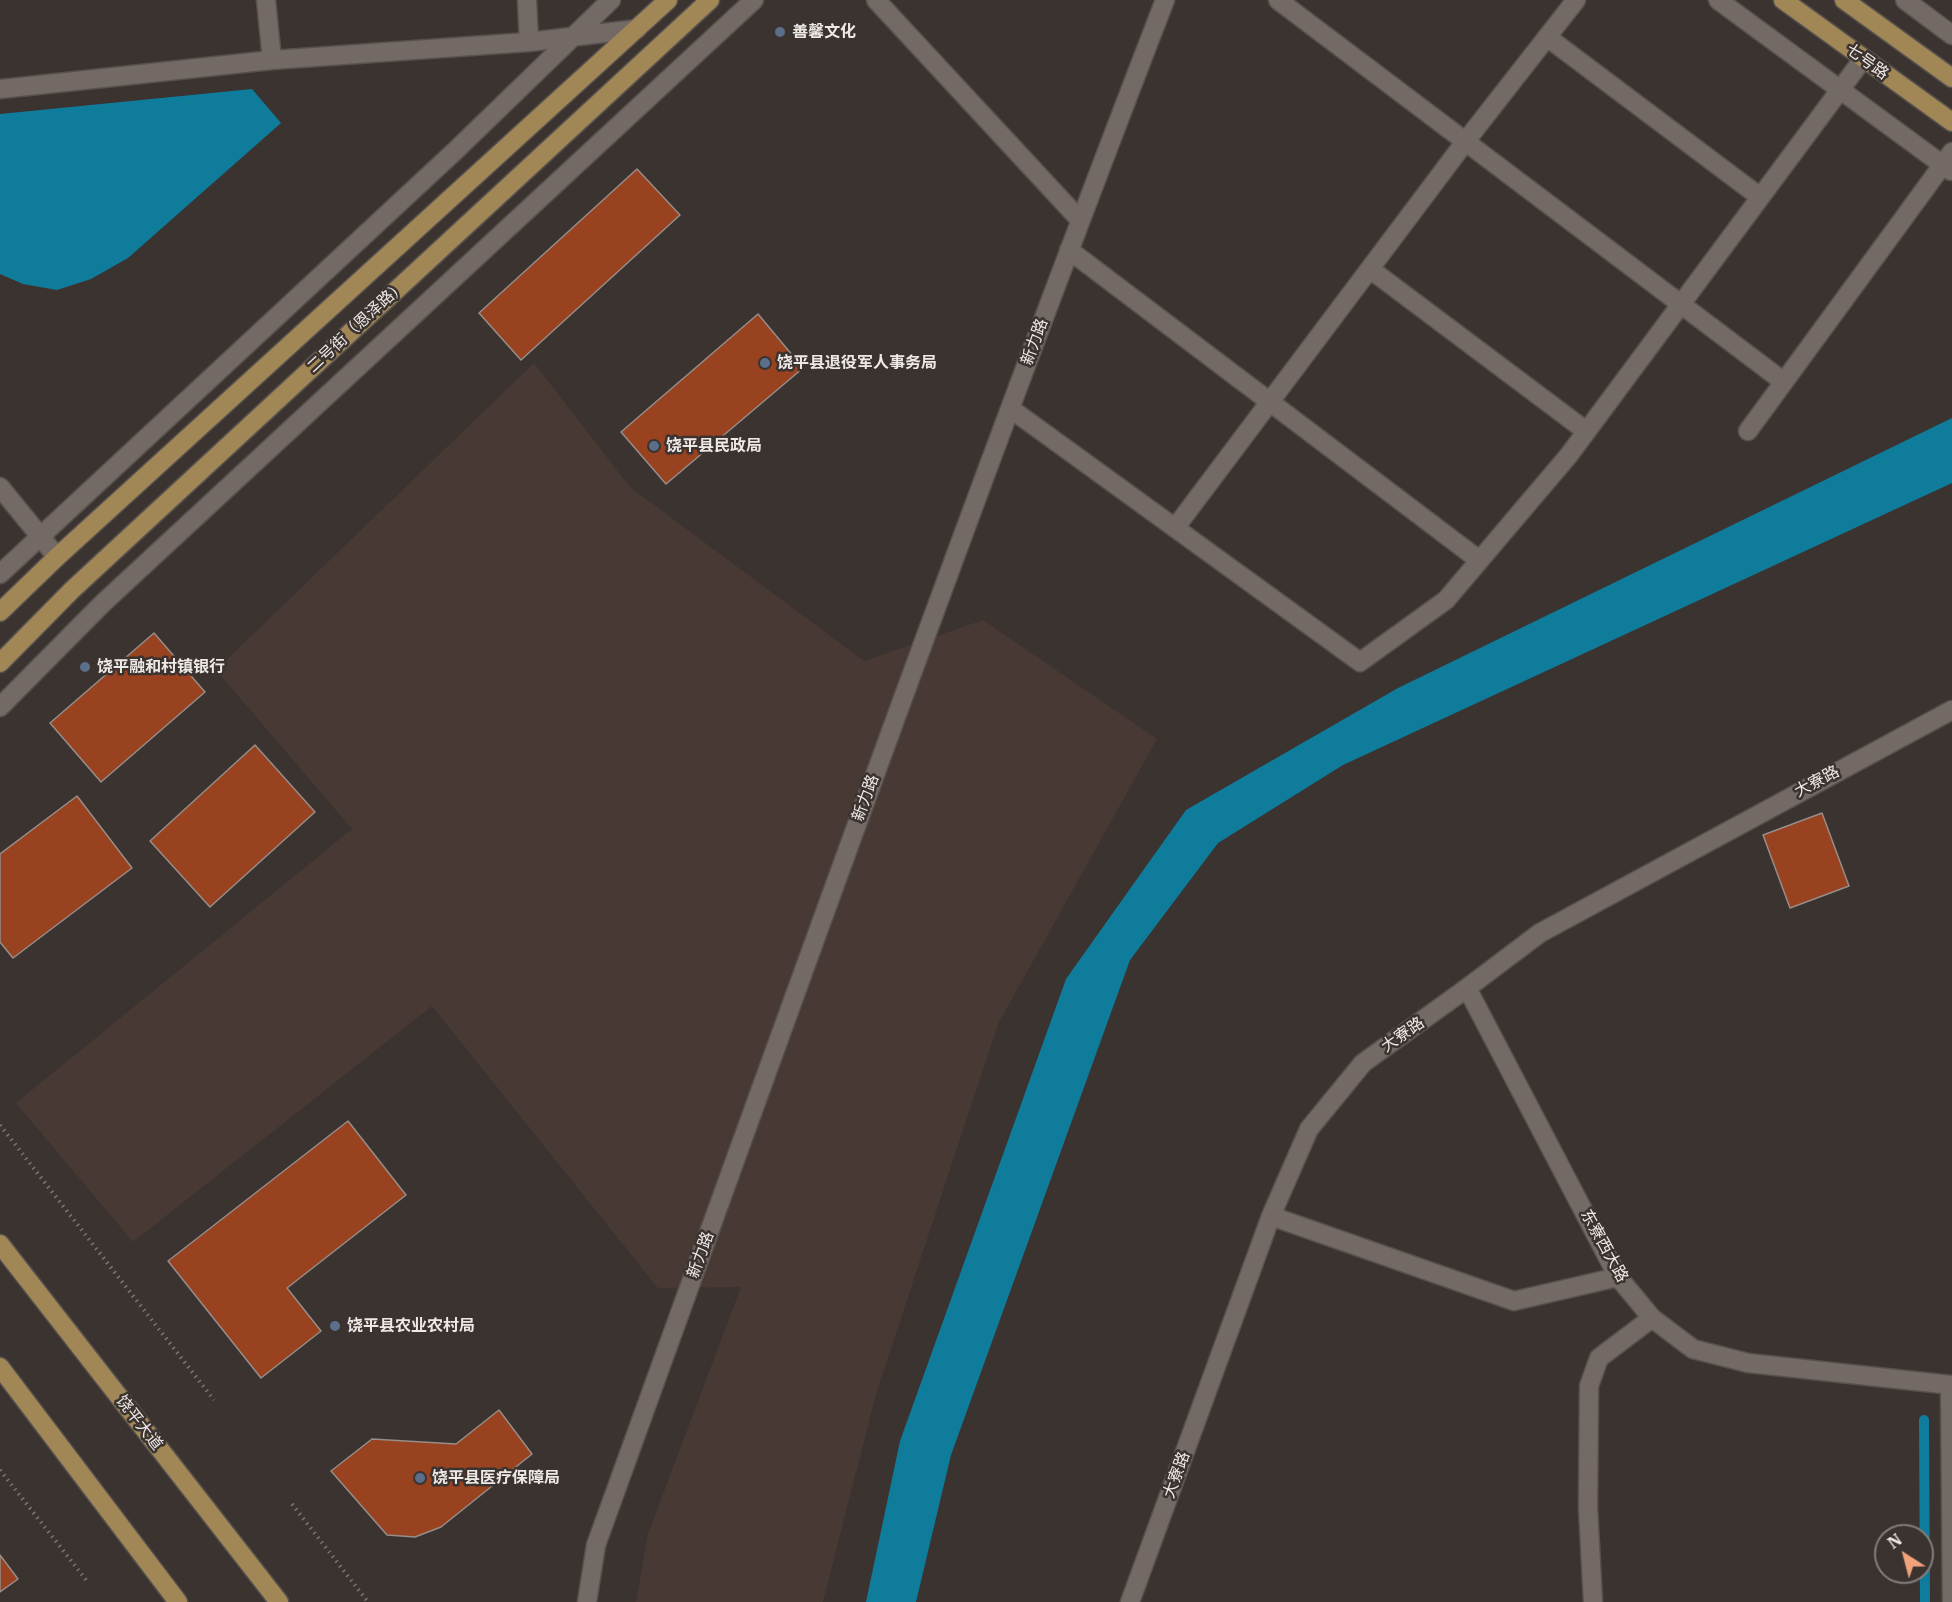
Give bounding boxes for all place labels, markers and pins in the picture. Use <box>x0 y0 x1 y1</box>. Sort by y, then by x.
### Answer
place label: 善馨文化 <box>792 22 856 42</box>
marker: 善馨文化 <box>773 25 787 39</box>
place label: 饶平县退役军人事务局 <box>777 353 937 373</box>
marker: 饶平县退役军人事务局 <box>758 356 772 370</box>
place label: 饶平县民政局 <box>666 436 762 456</box>
marker: 饶平县民政局 <box>647 439 661 453</box>
place label: 饶平融和村镇银行 <box>97 657 225 677</box>
marker: 饶平融和村镇银行 <box>78 660 92 674</box>
place label: 饶平县农业农村局 <box>347 1316 475 1336</box>
marker: 饶平县农业农村局 <box>328 1319 342 1333</box>
place label: 饶平县医疗保障局 <box>432 1468 560 1488</box>
marker: 饶平县医疗保障局 <box>413 1471 427 1485</box>

